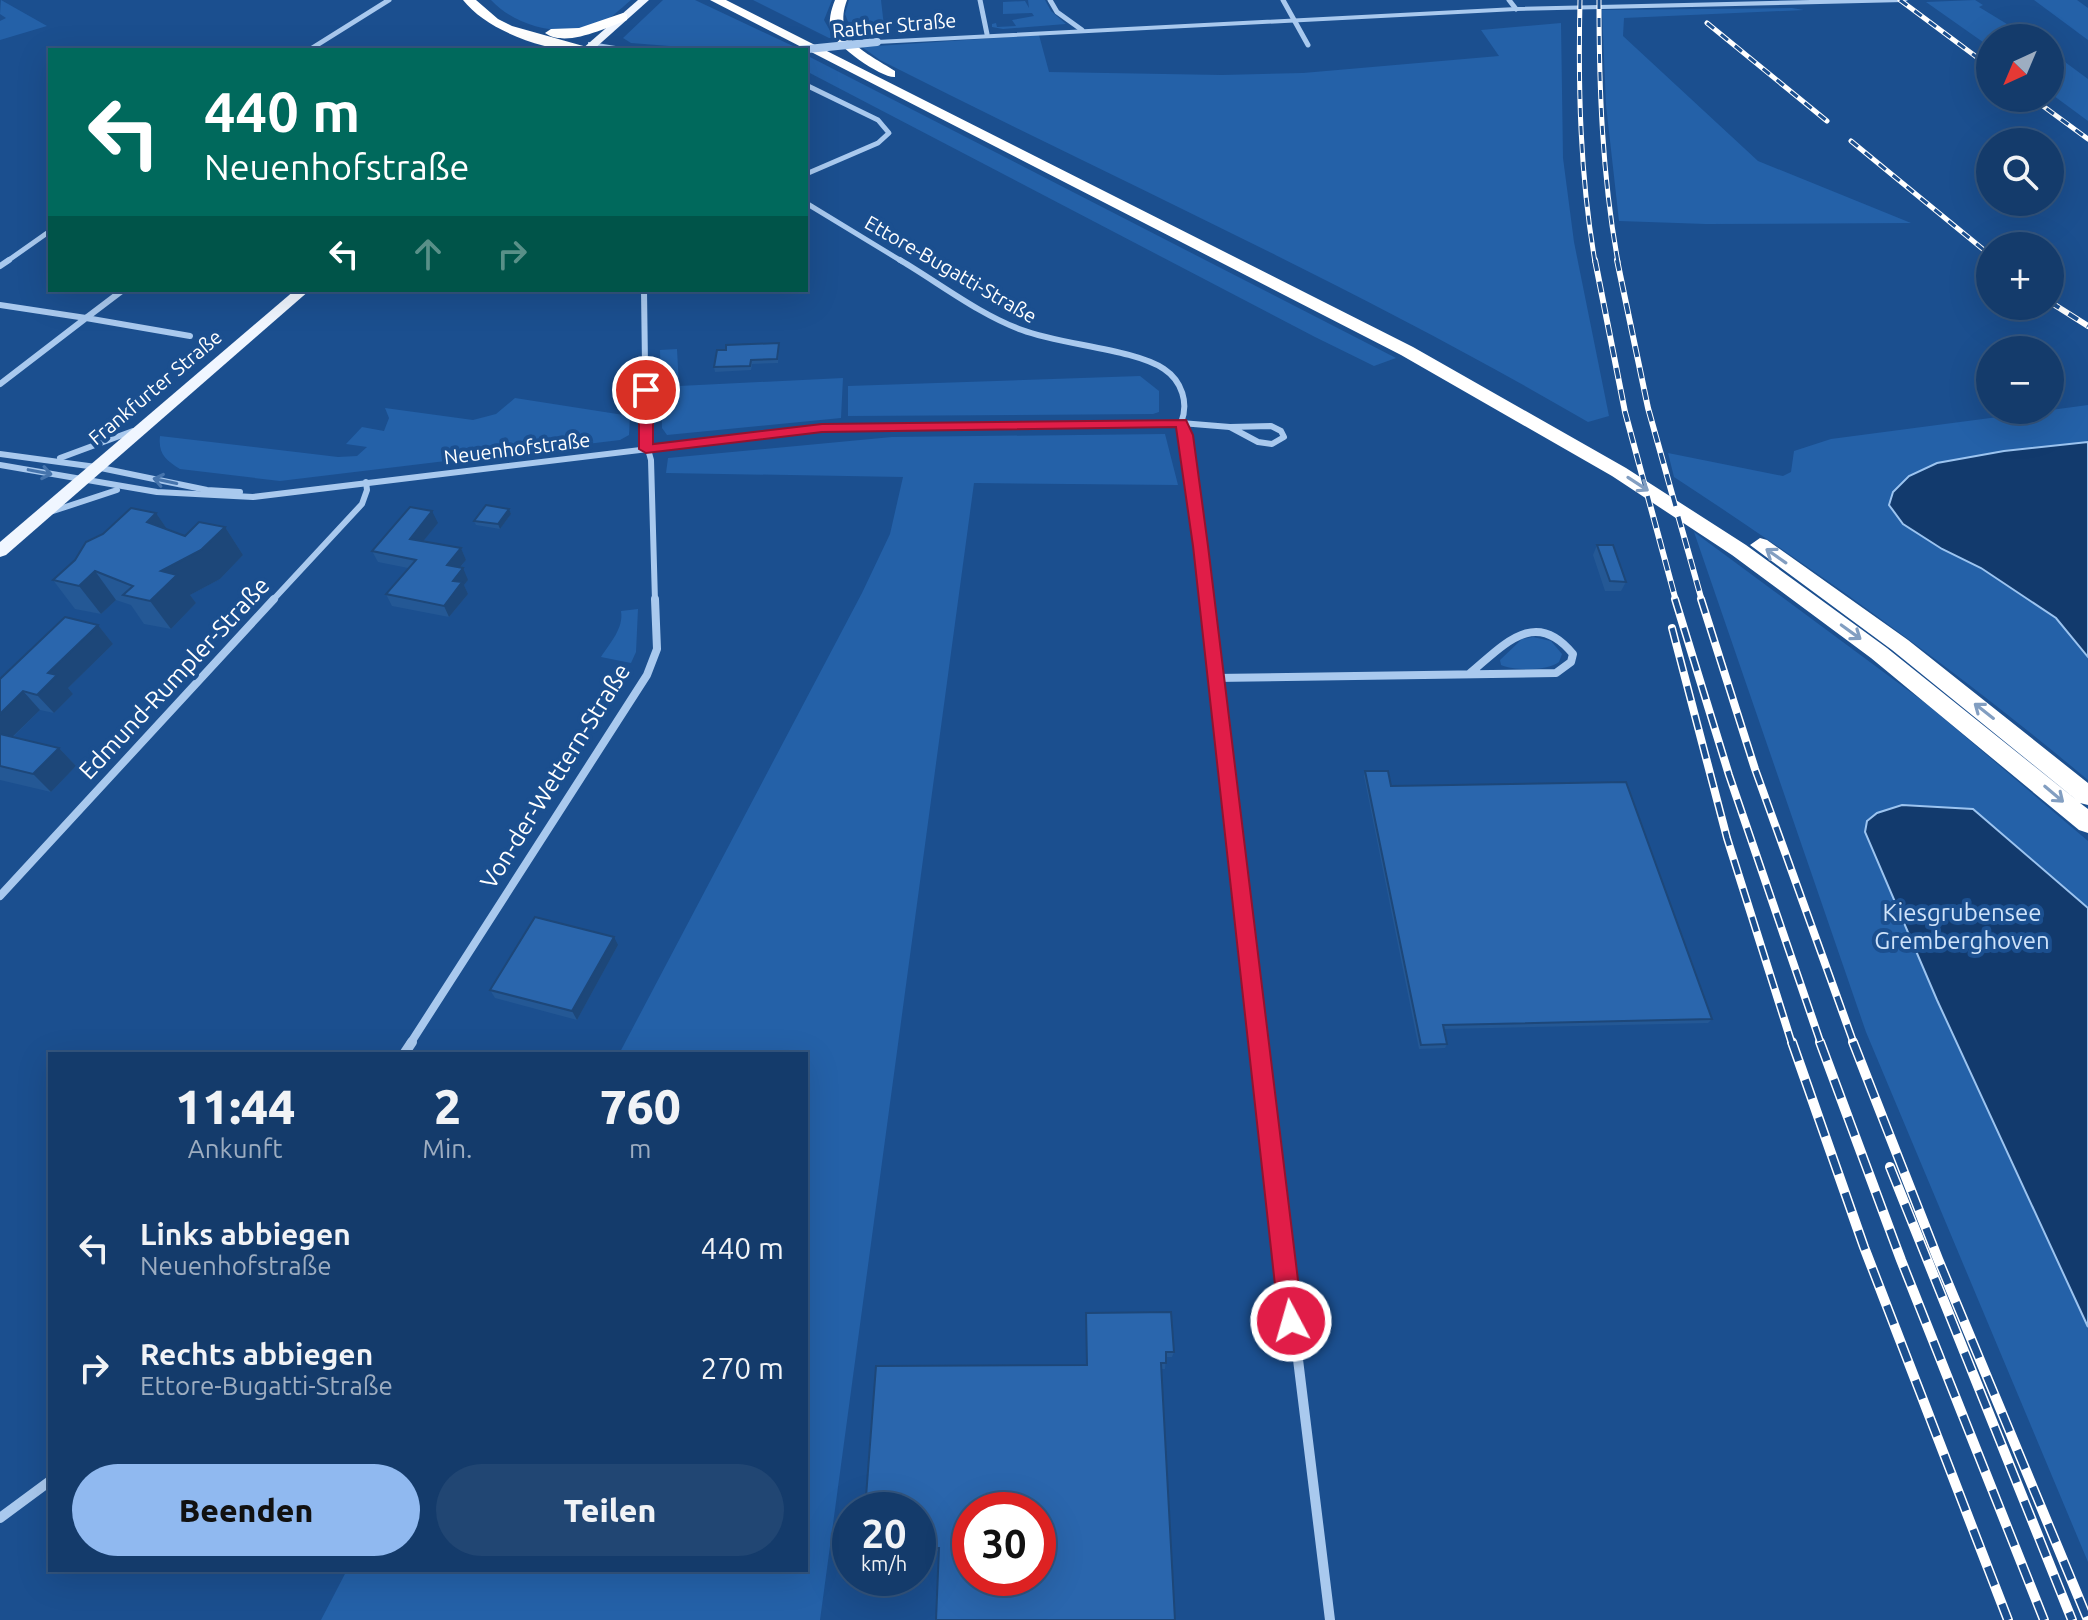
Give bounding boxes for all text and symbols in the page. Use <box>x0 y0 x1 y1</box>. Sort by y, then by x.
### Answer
street label: Rather Straße <box>831 8 957 42</box>
north arrow <box>1976 24 2064 112</box>
map controls <box>1976 24 2064 424</box>
icon: left <box>72 80 176 184</box>
text: 440 m <box>204 80 360 143</box>
button: search <box>1976 128 2064 216</box>
text: Neuenhofstraße <box>204 146 469 187</box>
street label: Ettore-Bugatti-Straße <box>861 210 1041 328</box>
icon: left <box>322 232 366 276</box>
icon: ahead <box>406 232 450 276</box>
icon: right <box>490 232 534 276</box>
button: + <box>1976 232 2064 320</box>
street label: Frankfurter Straße <box>84 325 226 449</box>
button: − <box>1976 336 2064 424</box>
pin <box>612 356 680 424</box>
icon: arrive <box>624 368 668 412</box>
street label: Neuenhofstraße <box>442 428 592 468</box>
one-way arrow <box>27 466 52 481</box>
one-way arrow <box>153 473 179 488</box>
one-way arrow <box>1626 476 1648 492</box>
one-way arrow <box>1765 548 1787 564</box>
street label: Edmund-Rumpler-Straße <box>73 572 275 784</box>
one-way arrow <box>1840 624 1862 640</box>
street label: Von-der-Wettern-Straße <box>475 659 635 893</box>
one-way arrow <box>1974 702 1995 720</box>
one-way arrow <box>2044 785 2064 803</box>
park label: Kiesgrubensee Gremberghoven <box>1874 899 2050 954</box>
text: 11:44 <box>175 1079 295 1133</box>
text: 2 <box>434 1079 461 1133</box>
text: 760 <box>600 1079 681 1133</box>
text: Ankunft <box>188 1134 283 1163</box>
text: Min. <box>422 1134 473 1163</box>
text: m <box>629 1134 651 1163</box>
text: Links abbiegen <box>140 1217 351 1251</box>
icon: left <box>72 1226 116 1270</box>
text: 440 m <box>700 1231 784 1265</box>
text: Neuenhofstraße <box>140 1251 332 1280</box>
position arrow <box>1249 1279 1333 1363</box>
text: Rechts abbiegen <box>140 1337 373 1371</box>
icon: right <box>72 1346 116 1390</box>
text: 270 m <box>700 1351 784 1385</box>
text: Ettore-Bugatti-Straße <box>140 1371 393 1400</box>
button: Beenden <box>72 1464 420 1556</box>
button: Teilen <box>436 1464 784 1556</box>
speed limit sign: 30 <box>952 1492 1056 1596</box>
text: 20 <box>861 1511 907 1556</box>
text: km/h <box>861 1552 907 1575</box>

